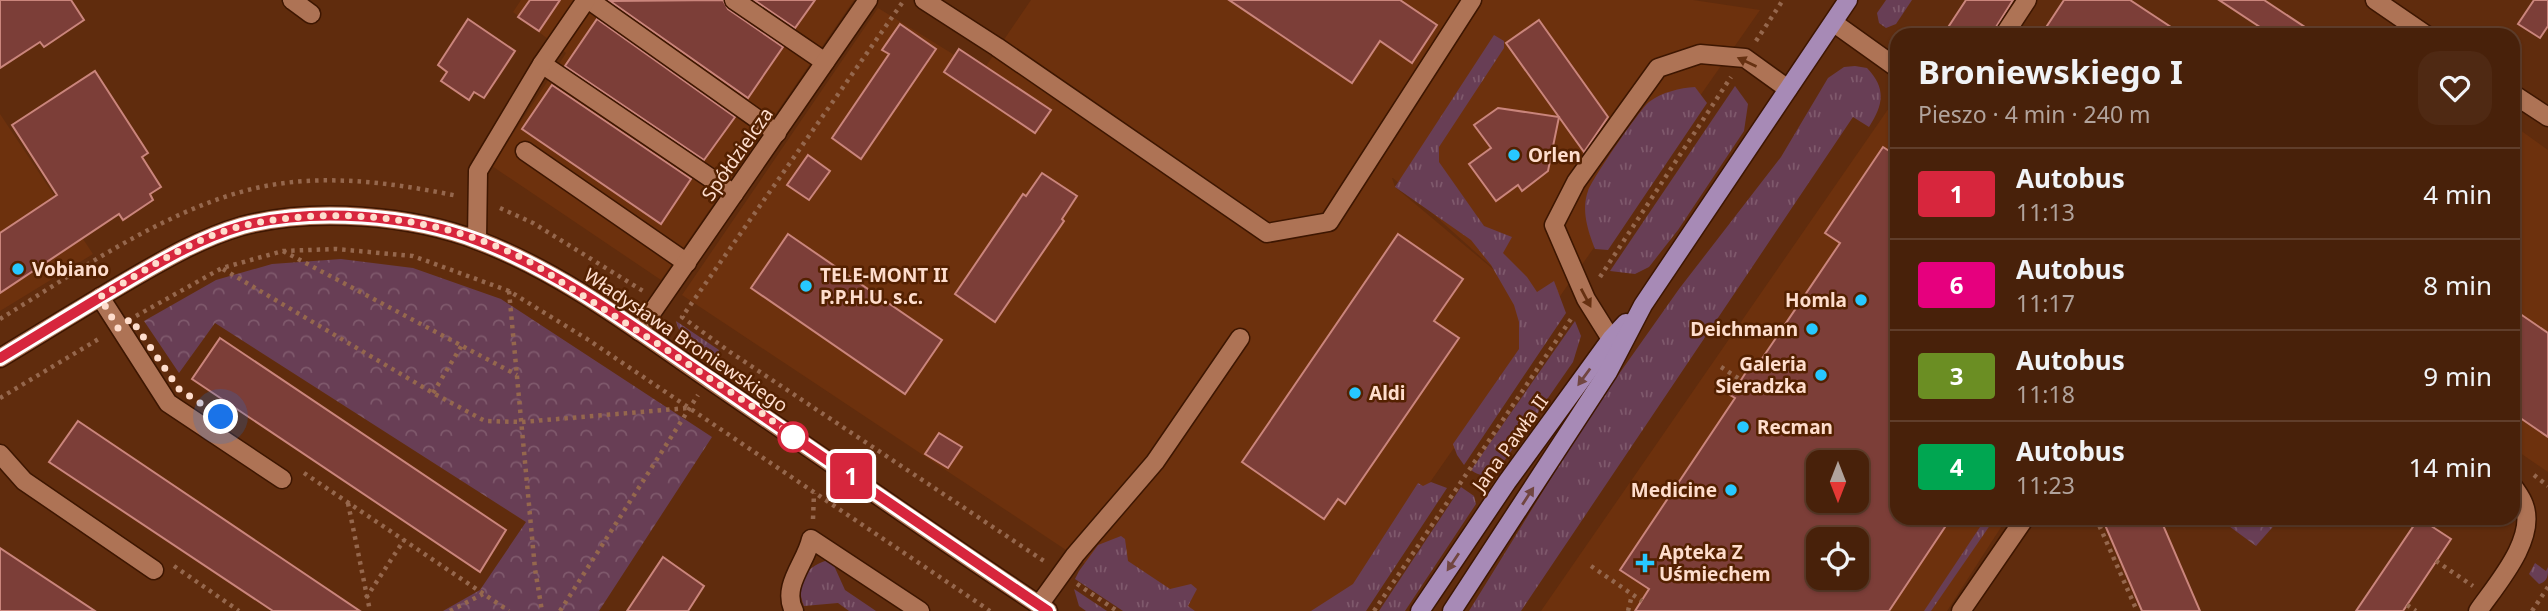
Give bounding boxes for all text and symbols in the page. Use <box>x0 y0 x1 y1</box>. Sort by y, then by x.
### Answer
text: Broniewskiego I <box>1918 49 2183 94</box>
button: heart <box>2418 51 2492 125</box>
one-way arrow <box>1737 56 1757 68</box>
text: Pieszo · 4 min · 240 m <box>1918 98 2151 130</box>
street label: Spółdzielcza <box>695 102 779 206</box>
place label: Orlen <box>1528 142 1581 168</box>
marker: Orlen <box>1506 147 1522 163</box>
text: Autobus <box>2016 160 2125 196</box>
text: 4 min <box>2423 176 2492 212</box>
text: 1 <box>1950 177 1963 210</box>
text: 11:13 <box>2016 196 2075 228</box>
text: Autobus <box>2016 251 2125 287</box>
place label: Vobiano <box>32 256 109 282</box>
marker: Vobiano <box>10 261 26 277</box>
street label: Władysława Broniewskiego <box>579 262 793 418</box>
place label: TELE-MONT II P.P.H.U. s.c. <box>820 262 948 310</box>
text: 8 min <box>2423 267 2492 303</box>
text: 6 <box>1950 268 1963 301</box>
marker: TELE-MONT II P.P.H.U. s.c. <box>798 278 814 294</box>
place label: Homla <box>1785 287 1847 313</box>
text: 11:17 <box>2016 287 2075 319</box>
one-way arrow <box>1580 288 1592 307</box>
marker: Homla <box>1853 292 1869 308</box>
place label: Deichmann <box>1690 316 1798 342</box>
marker: Deichmann <box>1804 321 1820 337</box>
text: Autobus <box>2016 342 2125 378</box>
place label: Galeria Sieradzka <box>1715 351 1807 399</box>
text: 9 min <box>2423 358 2492 394</box>
text: 3 <box>1950 359 1963 392</box>
marker: Galeria Sieradzka <box>1813 367 1829 383</box>
one-way arrow <box>1577 368 1591 386</box>
text: 11:18 <box>2016 378 2075 410</box>
place label: Aldi <box>1369 380 1406 406</box>
marker: Aldi <box>1347 385 1363 401</box>
street label: Jana Pawła II <box>1465 389 1554 498</box>
your location <box>203 399 238 434</box>
place label: Recman <box>1757 414 1833 440</box>
marker: Recman <box>1735 419 1751 435</box>
unlabelled marker <box>778 422 808 452</box>
text: Autobus <box>2016 433 2125 469</box>
text: 14 min <box>2408 449 2492 485</box>
north arrow <box>1806 450 1869 513</box>
map controls <box>1806 450 1869 590</box>
text: 4 <box>1950 450 1963 483</box>
line badge: 1 <box>828 453 874 499</box>
text: 1 <box>844 459 858 492</box>
text: 11:23 <box>2016 469 2075 501</box>
place label: Medicine <box>1631 477 1717 503</box>
marker: Medicine <box>1723 482 1739 498</box>
one-way arrow <box>1521 486 1534 506</box>
button: locate <box>1806 527 1869 590</box>
place label: Apteka Z Uśmiechem <box>1659 539 1770 587</box>
one-way arrow <box>1446 553 1459 572</box>
marker: Apteka Z Uśmiechem <box>1637 555 1653 571</box>

